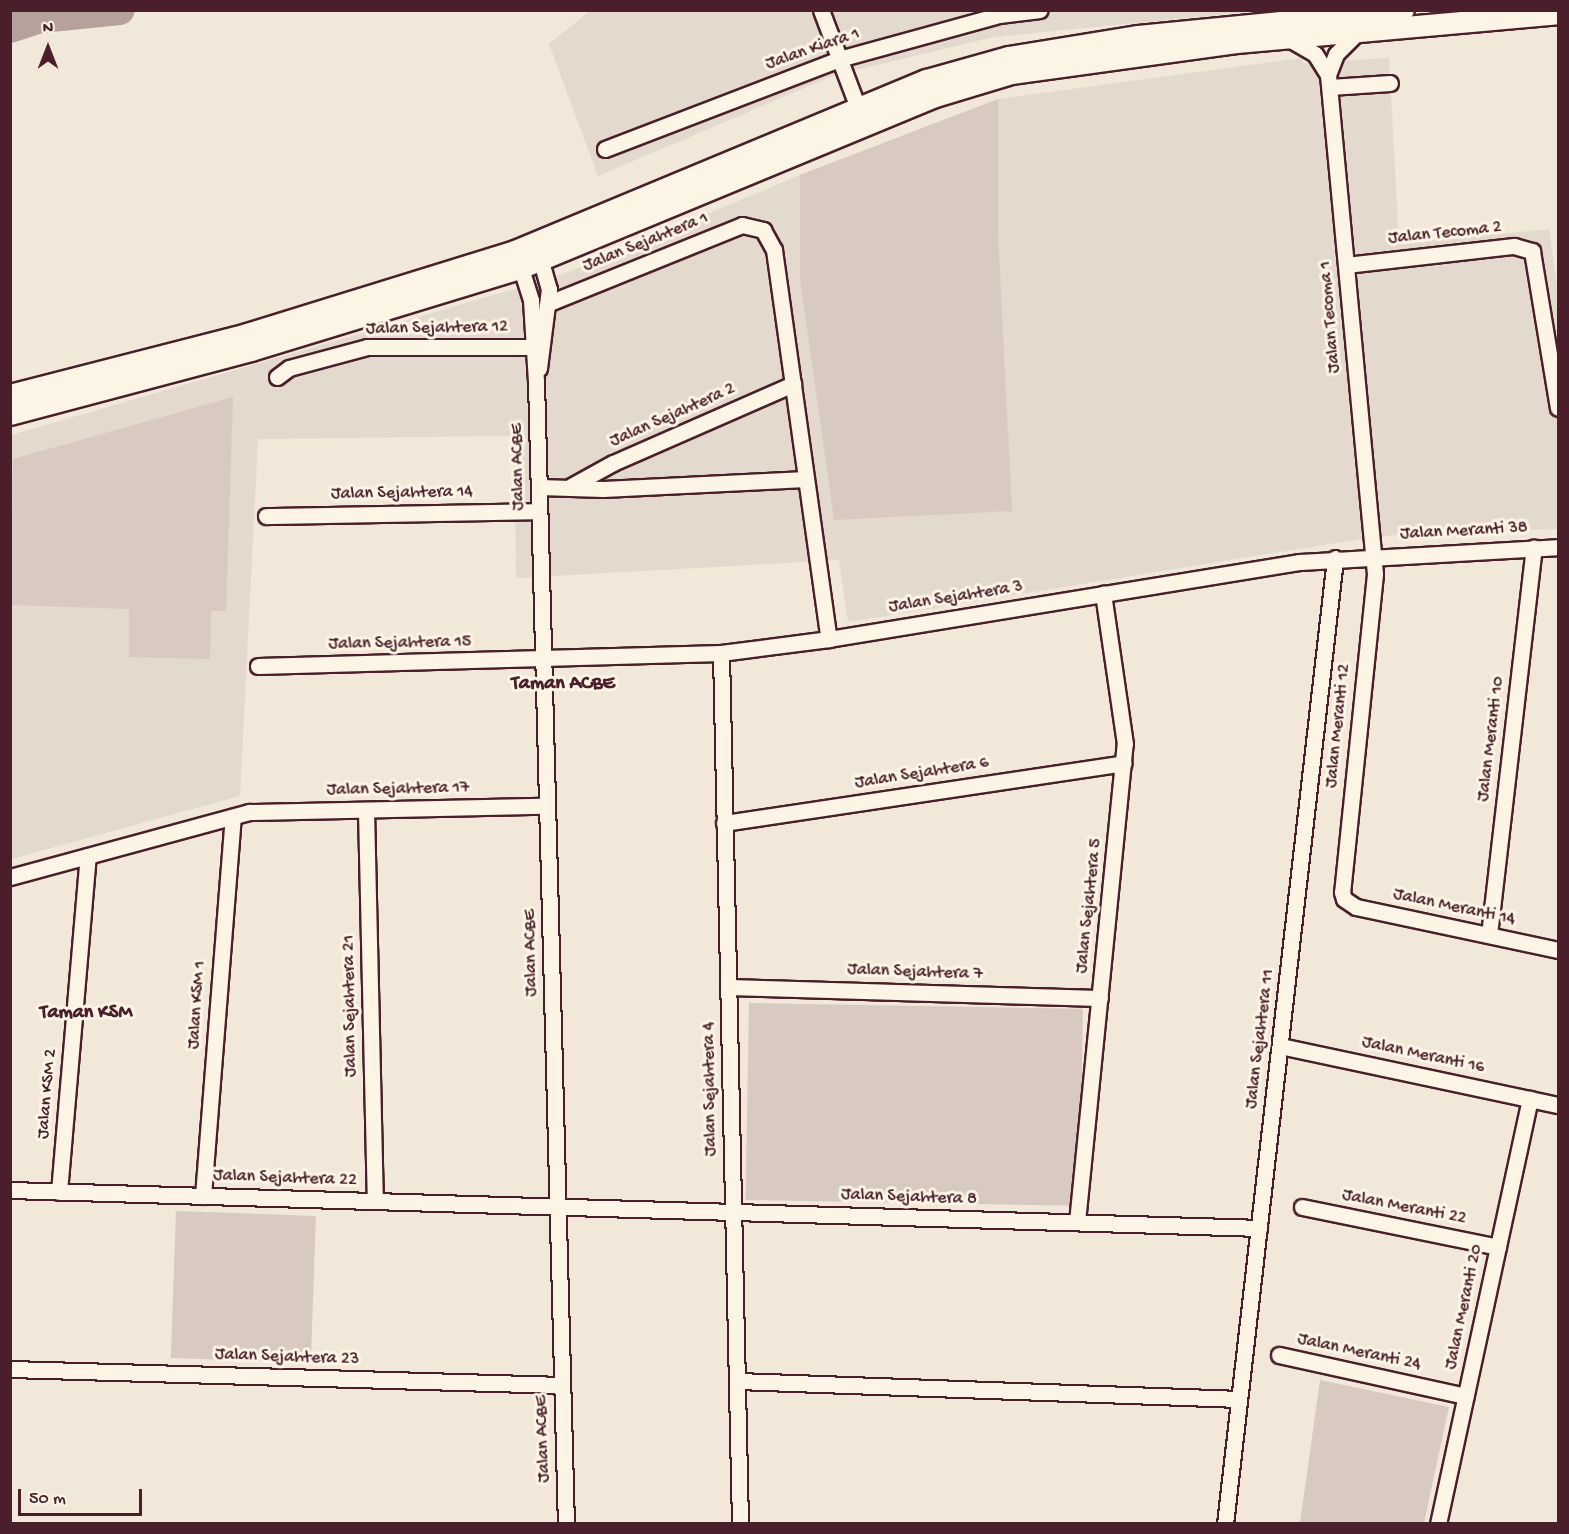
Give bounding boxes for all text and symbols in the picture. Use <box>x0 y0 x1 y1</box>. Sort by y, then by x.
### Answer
north arrow <box>18 18 78 78</box>
text: N <box>43 20 53 39</box>
street label: Jalan Kiara 1 <box>763 24 863 76</box>
street label: Jalan Sejahtera 1 <box>580 208 712 278</box>
street label: Jalan Tecoma 2 <box>1387 217 1503 251</box>
street label: Jalan Tecoma 1 <box>1315 260 1347 374</box>
street label: Jalan Sejahtera 12 <box>366 317 508 341</box>
street label: Jalan Sejahtera 2 <box>607 379 739 453</box>
street label: Jalan ACBE <box>507 423 531 511</box>
street label: Jalan Sejahtera 14 <box>331 482 473 506</box>
street label: Jalan Meranti 38 <box>1400 518 1528 546</box>
street label: Jalan Sejahtera 3 <box>887 577 1025 619</box>
street label: Jalan Sejahtera 15 <box>328 632 472 656</box>
street label: Jalan Meranti 12 <box>1322 663 1356 789</box>
district label: Taman ACBE <box>511 672 615 696</box>
street label: Jalan Meranti 10 <box>1474 675 1510 803</box>
street label: Jalan Sejahtera 6 <box>854 753 990 795</box>
street label: Jalan Sejahtera 17 <box>326 778 470 802</box>
street label: Jalan Sejahtera 5 <box>1072 837 1108 975</box>
street label: Jalan Meranti 14 <box>1391 885 1517 931</box>
street label: Jalan ACBE <box>520 909 544 997</box>
street label: Jalan Sejahtera 21 <box>339 935 363 1077</box>
street label: Jalan KSM 1 <box>184 960 212 1050</box>
street label: Jalan Sejahtera 7 <box>847 960 983 986</box>
street label: Jalan Sejahtera 11 <box>1242 968 1280 1110</box>
district label: Taman KSM <box>40 1001 132 1025</box>
street label: Jalan Sejahtera 4 <box>699 1022 723 1156</box>
street label: Jalan Meranti 16 <box>1360 1032 1486 1080</box>
street label: Jalan KSM 2 <box>33 1048 63 1140</box>
street label: Jalan Sejahtera 22 <box>213 1166 357 1192</box>
street label: Jalan Sejahtera 8 <box>841 1185 977 1211</box>
street label: Jalan Meranti 22 <box>1340 1185 1468 1231</box>
street label: Jalan Meranti 20 <box>1441 1242 1489 1372</box>
street label: Jalan Meranti 24 <box>1295 1329 1423 1377</box>
street label: Jalan Sejahtera 23 <box>215 1345 359 1371</box>
street label: Jalan ACBE <box>532 1395 556 1483</box>
scale bar <box>21 1477 146 1515</box>
text: 50 m <box>29 1489 66 1510</box>

